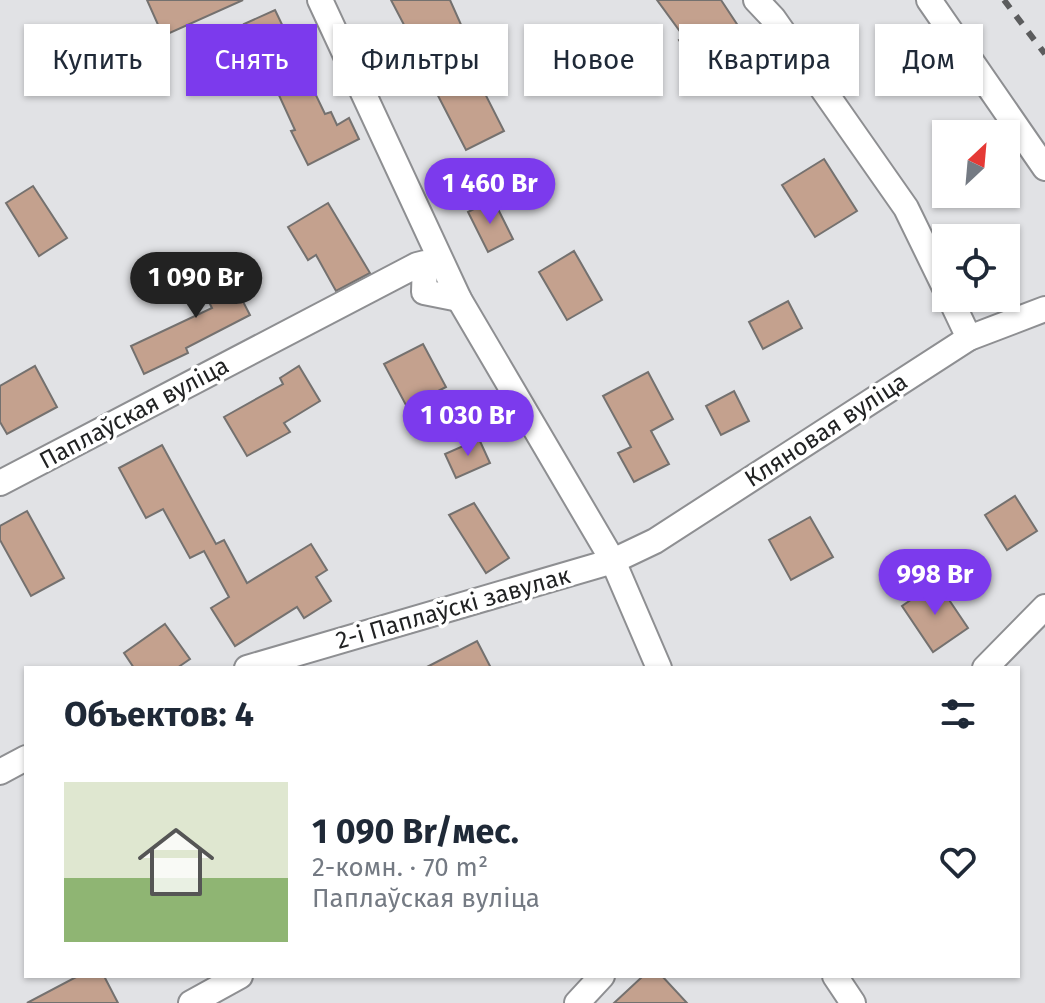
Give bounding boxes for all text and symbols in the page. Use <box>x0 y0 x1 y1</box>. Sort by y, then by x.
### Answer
chip: Купить <box>24 24 170 96</box>
chip: Снять <box>186 24 317 96</box>
chip: Фильтры <box>333 24 508 96</box>
chip: Новое <box>524 24 663 96</box>
chip: Квартира <box>679 24 859 96</box>
chip: Дом <box>875 24 983 96</box>
north arrow <box>932 120 1020 208</box>
map controls <box>932 120 1020 312</box>
pin: 1 460 Br <box>407 158 573 226</box>
text: 1 460 Br <box>442 168 538 199</box>
button: locate <box>932 224 1020 312</box>
pin: 1 090 Br <box>113 252 279 320</box>
text: 1 090 Br <box>148 262 244 293</box>
street label: Паплаўская вуліца <box>35 351 233 475</box>
street label: Кляновая вуліца <box>740 367 912 493</box>
pin: 1 030 Br <box>385 390 551 458</box>
text: 1 030 Br <box>421 400 515 431</box>
pin: 998 Br <box>870 549 1000 617</box>
text: 998 Br <box>897 559 973 590</box>
street label: 2-і Паплаўскі завулак <box>333 561 574 655</box>
icon: filters <box>936 692 980 736</box>
text: Объектов: 4 <box>64 694 254 735</box>
text: 1 090 Br/мес. <box>312 811 519 852</box>
icon: home <box>128 814 224 910</box>
icon: heart <box>936 840 980 884</box>
text: 2-комн. · 70 m² <box>312 852 488 883</box>
text: Паплаўская вуліца <box>312 883 540 914</box>

